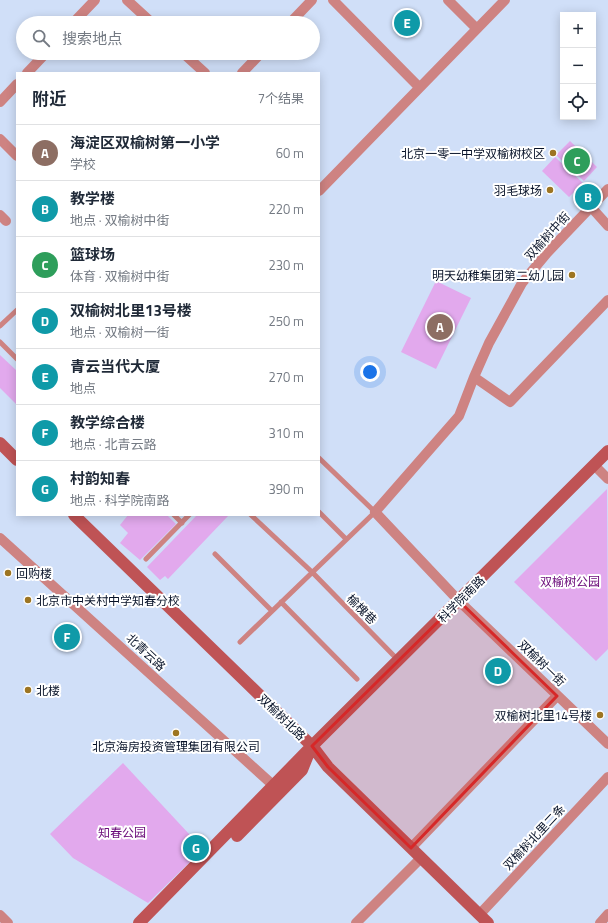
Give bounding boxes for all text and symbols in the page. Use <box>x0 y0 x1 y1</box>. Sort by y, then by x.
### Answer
pin: E <box>394 8 420 38</box>
map controls <box>560 12 596 120</box>
button: + <box>560 12 596 48</box>
search box <box>16 16 320 60</box>
icon: search <box>30 27 52 49</box>
text: 搜索地点 <box>62 27 122 50</box>
button: − <box>560 48 596 84</box>
button: locate <box>560 84 596 120</box>
text: 附近 <box>32 86 66 112</box>
text: 7个结果 <box>258 88 304 108</box>
text: 海淀区双榆树第一小学 <box>70 131 220 154</box>
text: A <box>41 143 49 163</box>
text: 60 m <box>276 143 304 163</box>
place label: 北京一零一中学双榆树校区 <box>401 144 545 163</box>
pin: C <box>564 146 590 176</box>
marker: 北京一零一中学双榆树校区 <box>548 148 558 158</box>
text: 学校 <box>70 154 96 174</box>
place label: 羽毛球场 <box>494 181 542 200</box>
pin: B <box>575 182 601 212</box>
marker: 羽毛球场 <box>545 185 555 195</box>
text: 教学楼 <box>70 187 115 210</box>
text: B <box>41 199 49 219</box>
text: 220 m <box>268 199 304 219</box>
street label: 双榆树中街 <box>520 207 574 265</box>
text: 地点 · 双榆树中街 <box>70 210 170 230</box>
text: 篮球场 <box>70 243 115 266</box>
text: C <box>41 255 49 275</box>
text: 230 m <box>268 255 304 275</box>
text: 体育 · 双榆树中街 <box>70 266 170 286</box>
place label: 明天幼稚集团第二幼儿园 <box>432 266 564 285</box>
marker: 明天幼稚集团第二幼儿园 <box>567 270 577 280</box>
text: 双榆树北里13号楼 <box>70 299 192 322</box>
text: D <box>41 311 49 331</box>
text: 250 m <box>268 311 304 331</box>
pin: A <box>427 312 453 342</box>
text: 地点 · 双榆树一街 <box>70 322 170 342</box>
text: 青云当代大厦 <box>70 355 160 378</box>
your location <box>360 362 380 382</box>
text: E <box>41 367 49 387</box>
text: 270 m <box>268 367 304 387</box>
text: 地点 <box>70 378 96 398</box>
text: 教学综合楼 <box>70 411 145 434</box>
text: F <box>42 423 48 443</box>
text: 310 m <box>268 423 304 443</box>
text: 地点 · 北青云路 <box>70 434 157 454</box>
text: 村韵知春 <box>70 467 130 490</box>
text: G <box>41 479 49 499</box>
text: 390 m <box>268 479 304 499</box>
text: 地点 · 科学院南路 <box>70 490 170 510</box>
place label: 回购楼 <box>16 564 52 583</box>
marker: 回购楼 <box>3 568 13 578</box>
street label: 科学院南路 <box>433 571 489 627</box>
park label: 双榆树公园 <box>540 572 600 591</box>
street label: 榆槐巷 <box>343 590 381 628</box>
place label: 北京市中关村中学知春分校 <box>36 591 180 610</box>
marker: 北京市中关村中学知春分校 <box>23 595 33 605</box>
pin: F <box>54 622 80 652</box>
street label: 北青云路 <box>122 629 170 675</box>
street label: 双榆树一街 <box>514 635 570 691</box>
pin: D <box>485 656 511 686</box>
place label: 北楼 <box>36 681 60 700</box>
marker: 北楼 <box>23 685 33 695</box>
street label: 双榆树北路 <box>254 689 310 745</box>
place label: 双榆树北里14号楼 <box>495 706 592 725</box>
marker: 双榆树北里14号楼 <box>595 710 605 720</box>
marker: 北京海房投资管理集团有限公司 <box>171 728 181 738</box>
place label: 北京海房投资管理集团有限公司 <box>92 737 260 756</box>
street label: 双榆树北里二条 <box>498 800 570 874</box>
park label: 知春公园 <box>98 823 146 842</box>
pin: G <box>183 833 209 863</box>

